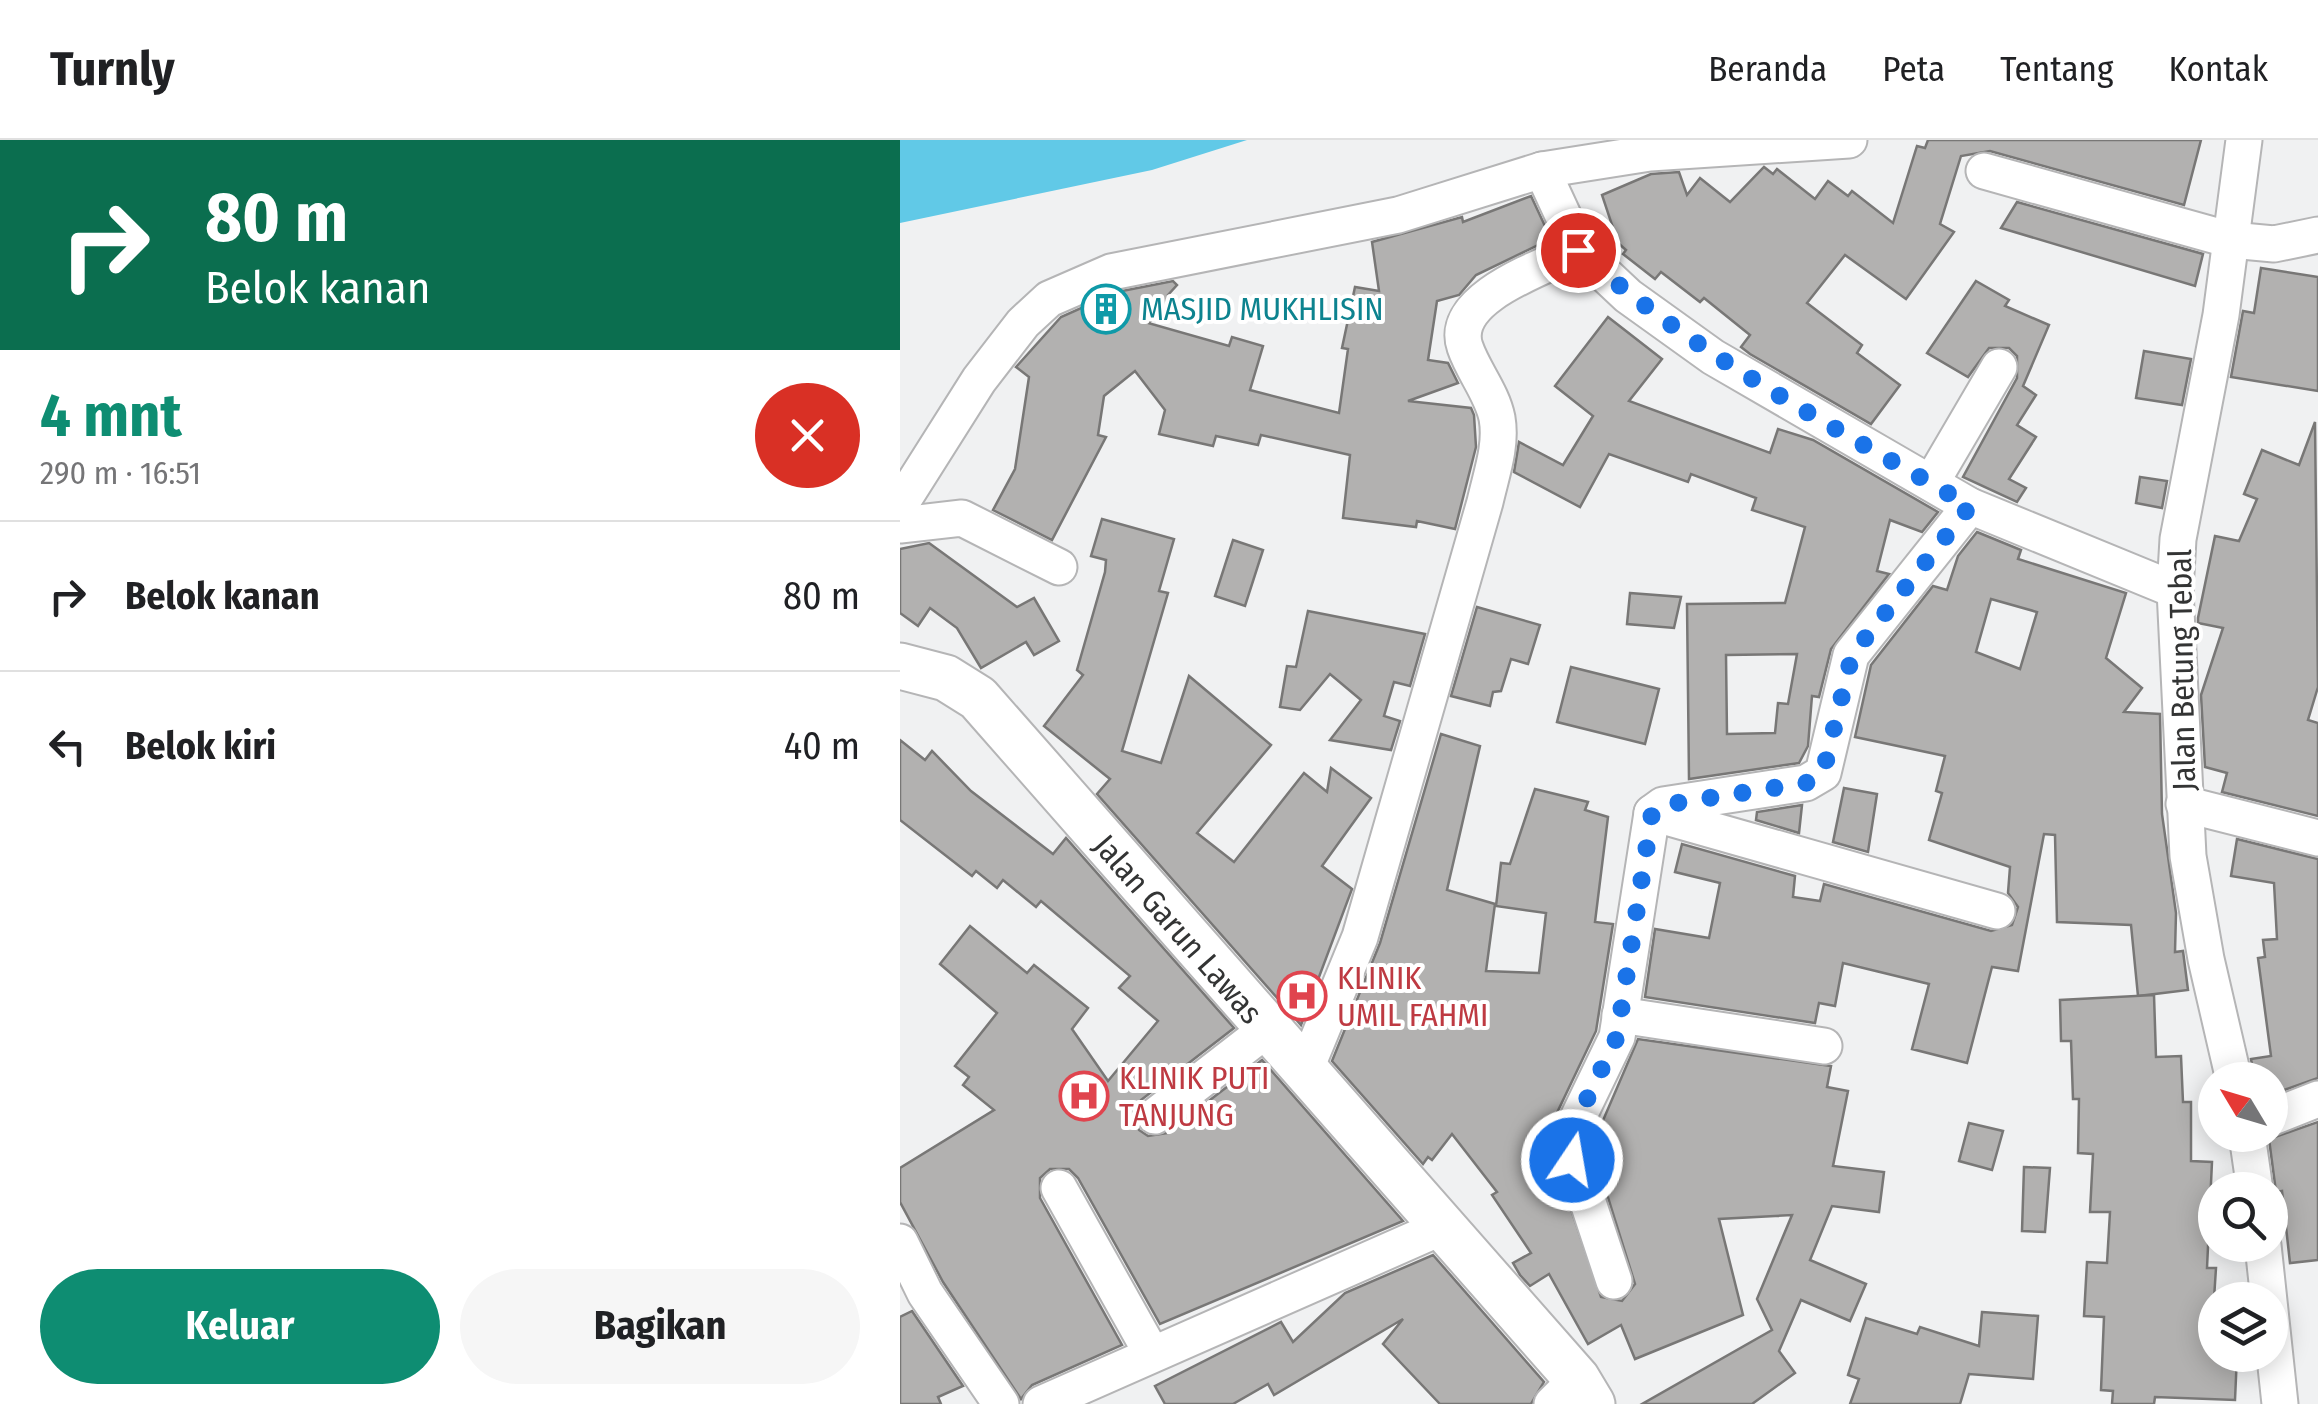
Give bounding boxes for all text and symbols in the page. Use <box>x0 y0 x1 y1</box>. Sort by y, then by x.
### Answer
text: Turnly <box>50 40 175 98</box>
text: Beranda <box>1708 48 1827 90</box>
text: Peta <box>1882 48 1945 90</box>
text: Tentang <box>2000 48 2113 90</box>
text: Kontak <box>2168 48 2268 90</box>
text: 80 m <box>205 176 348 260</box>
icon: right <box>40 180 170 310</box>
pin <box>1536 208 1621 293</box>
icon: arrive <box>1551 223 1606 278</box>
text: Belok kanan <box>205 261 431 315</box>
building icon: MASJID MUKHLISIN <box>1080 283 1132 335</box>
place label: MASJID MUKHLISIN <box>1141 290 1384 328</box>
text: 4 mnt <box>40 380 182 452</box>
button: close <box>755 383 860 488</box>
text: 290 m · 16:51 <box>40 454 201 492</box>
street label: Jalan Betung Tebal <box>2161 549 2203 791</box>
icon: right <box>40 569 95 624</box>
text: Belok kanan <box>125 573 320 619</box>
text: 80 m <box>783 573 860 619</box>
icon: left <box>40 719 95 774</box>
text: Belok kiri <box>125 723 276 769</box>
text: 40 m <box>784 723 860 769</box>
street label: Jalan Garun Lawas <box>1086 827 1270 1031</box>
place label: KLINIK UMIL FAHMI <box>1337 959 1488 1034</box>
hospital icon: KLINIK UMIL FAHMI <box>1276 970 1328 1022</box>
place label: KLINIK PUTI TANJUNG <box>1119 1059 1270 1134</box>
north arrow <box>2198 1062 2288 1152</box>
map controls <box>2198 1062 2288 1372</box>
hospital icon: KLINIK PUTI TANJUNG <box>1058 1070 1110 1122</box>
position arrow <box>1520 1108 1624 1212</box>
button: search <box>2198 1172 2288 1262</box>
button: Keluar <box>40 1269 440 1384</box>
button: Bagikan <box>460 1269 860 1384</box>
button: layers <box>2198 1282 2288 1372</box>

